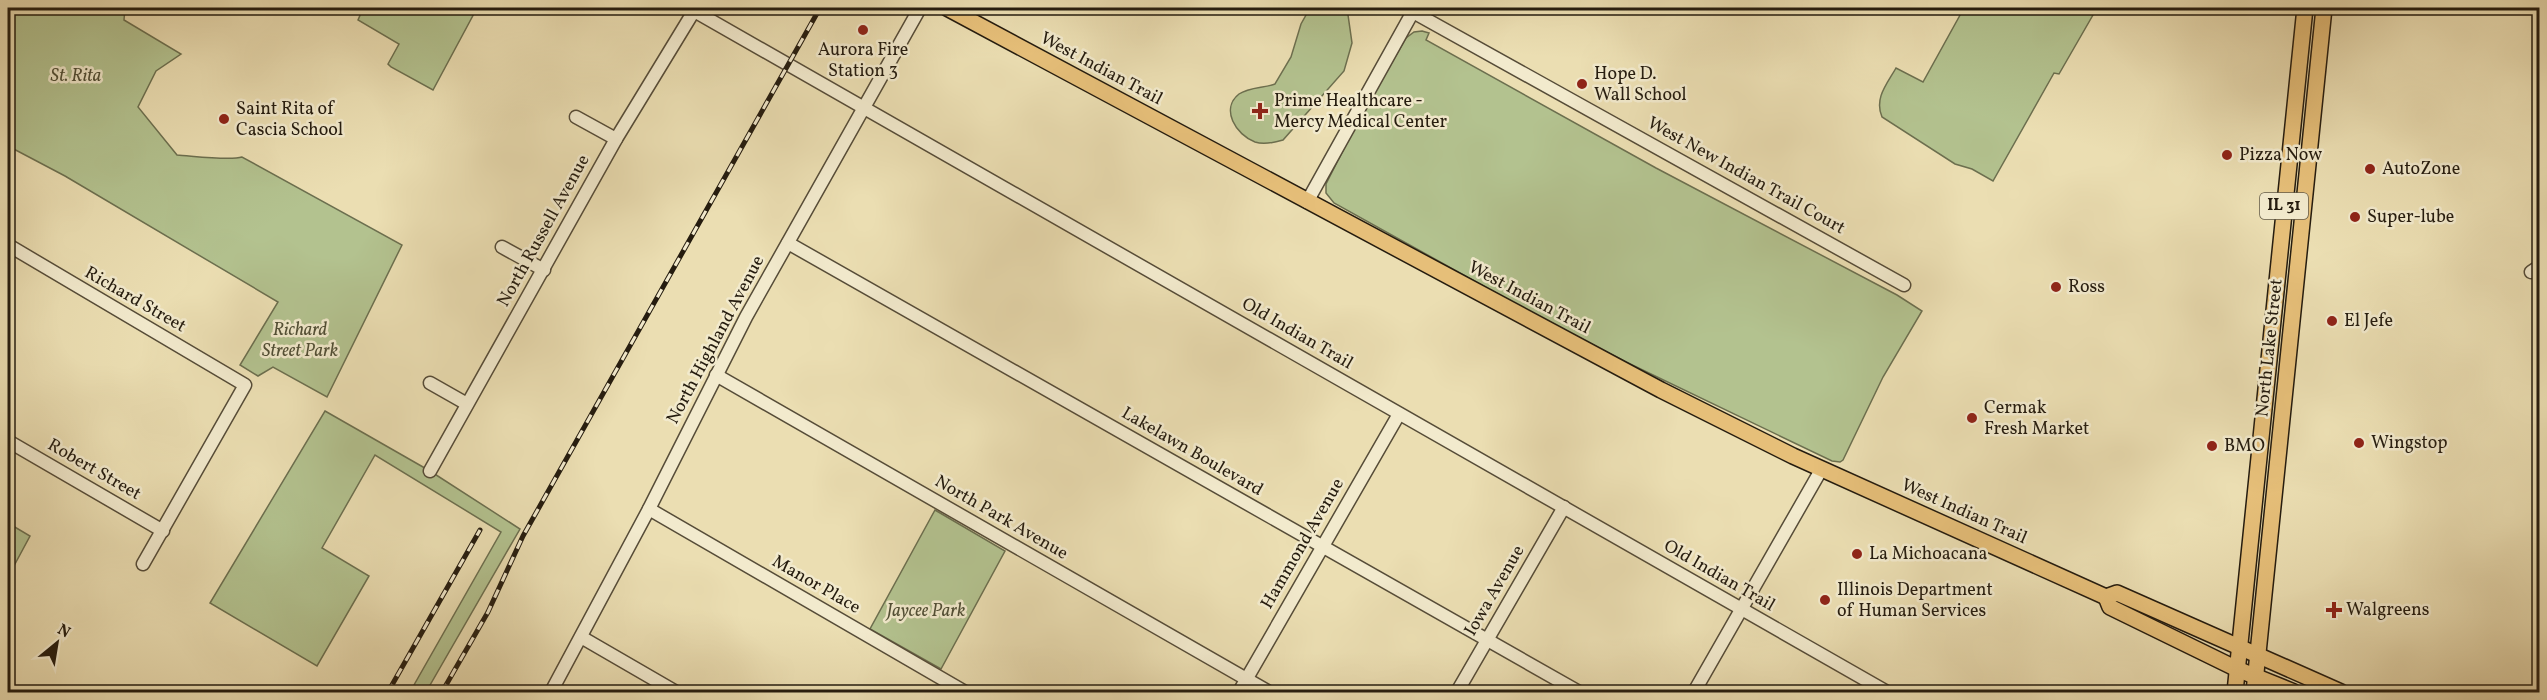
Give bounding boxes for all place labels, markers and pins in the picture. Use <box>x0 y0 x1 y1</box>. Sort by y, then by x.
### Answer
marker: Aurora Fire Station 3 <box>856 23 870 37</box>
place label: Aurora Fire Station 3 <box>818 38 908 84</box>
place label: Hope D. Wall School <box>1594 62 1687 108</box>
marker: Hope D. Wall School <box>1575 77 1589 91</box>
place label: Prime Healthcare - Mercy Medical Center <box>1274 89 1448 135</box>
place label: Saint Rita of Cascia School <box>236 97 343 143</box>
marker: Prime Healthcare - Mercy Medical Center <box>1251 102 1269 120</box>
marker: Saint Rita of Cascia School <box>217 112 231 126</box>
place label: Pizza Now <box>2239 143 2322 168</box>
marker: Pizza Now <box>2220 148 2234 162</box>
place label: AutoZone <box>2382 157 2460 182</box>
marker: AutoZone <box>2363 162 2377 176</box>
place label: Super-lube <box>2367 205 2454 230</box>
marker: Super-lube <box>2348 210 2362 224</box>
place label: Ross <box>2068 275 2105 300</box>
marker: Ross <box>2049 280 2063 294</box>
place label: El Jefe <box>2344 309 2393 334</box>
marker: El Jefe <box>2325 314 2339 328</box>
place label: Cermak Fresh Market <box>1984 396 2089 442</box>
marker: Cermak Fresh Market <box>1965 411 1979 425</box>
place label: Wingstop <box>2371 431 2448 456</box>
place label: BMO <box>2224 434 2265 459</box>
marker: Wingstop <box>2352 436 2366 450</box>
marker: BMO <box>2205 439 2219 453</box>
place label: La Michoacana <box>1869 542 1987 567</box>
marker: La Michoacana <box>1850 547 1864 561</box>
place label: Illinois Department of Human Services <box>1837 578 1993 624</box>
marker: Illinois Department of Human Services <box>1818 593 1832 607</box>
place label: Walgreens <box>2346 598 2429 623</box>
marker: Walgreens <box>2327 603 2341 617</box>

